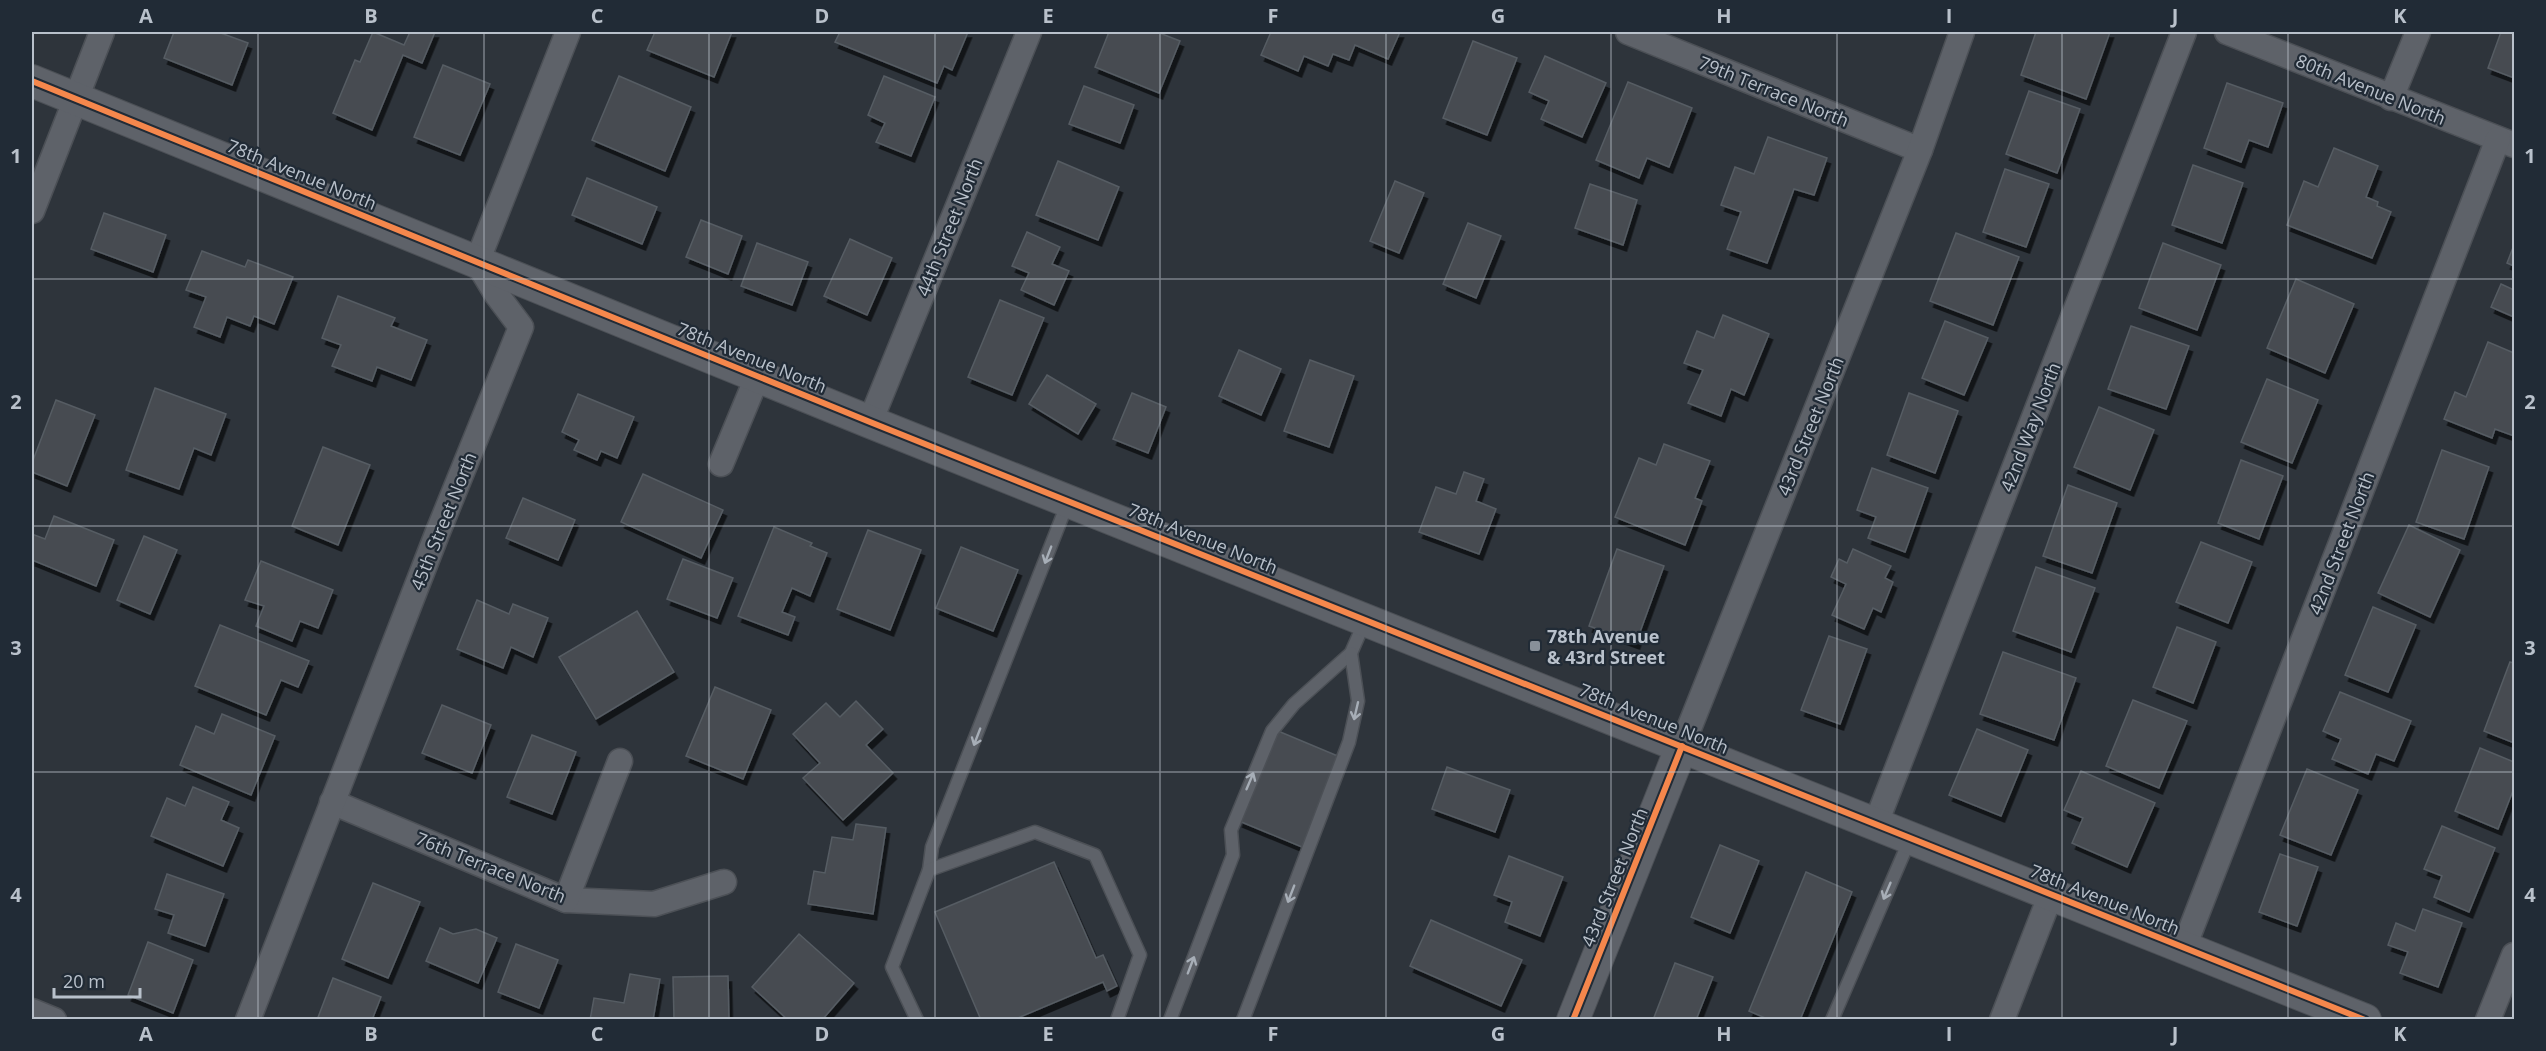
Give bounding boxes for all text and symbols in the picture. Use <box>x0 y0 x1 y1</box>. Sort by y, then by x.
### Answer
text: A <box>139 2 153 29</box>
text: B <box>364 2 378 29</box>
text: C <box>591 2 604 29</box>
text: D <box>815 2 829 29</box>
text: E <box>1042 2 1054 29</box>
text: F <box>1268 2 1278 29</box>
text: G <box>1491 2 1505 29</box>
text: H <box>1716 2 1732 29</box>
text: I <box>1946 2 1952 29</box>
text: J <box>2170 2 2178 29</box>
text: K <box>2393 2 2407 29</box>
street label: 80th Avenue North <box>2293 48 2449 130</box>
street label: 79th Terrace North <box>1695 50 1853 132</box>
street label: 78th Avenue North <box>224 133 380 215</box>
text: 1 <box>10 142 22 169</box>
text: 1 <box>2524 142 2536 169</box>
street label: 44th Street North <box>910 154 988 300</box>
street label: 78th Avenue North <box>674 316 830 398</box>
street label: 43rd Street North <box>1771 353 1849 499</box>
street label: 42nd Way North <box>1994 359 2066 495</box>
text: 2 <box>10 388 22 415</box>
text: 2 <box>2524 388 2536 415</box>
street label: 45th Street North <box>404 448 482 594</box>
street label: 42nd Street North <box>2303 468 2379 618</box>
street label: 78th Avenue North <box>1125 497 1281 579</box>
one-way arrow <box>1041 546 1052 564</box>
place label: 78th Avenue & 43rd Street <box>1547 624 1665 669</box>
text: 3 <box>10 634 22 661</box>
text: 3 <box>2524 634 2536 661</box>
marker: 78th Avenue & 43rd Street <box>1528 639 1542 653</box>
street label: 78th Avenue North <box>1576 677 1732 759</box>
one-way arrow <box>1350 701 1361 720</box>
one-way arrow <box>971 727 982 746</box>
one-way arrow <box>1245 773 1256 791</box>
street label: 43rd Street North <box>1575 804 1653 950</box>
street label: 76th Terrace North <box>412 826 570 908</box>
street label: 78th Avenue North <box>2027 858 2183 940</box>
text: 4 <box>10 881 22 908</box>
text: 4 <box>2524 881 2536 908</box>
one-way arrow <box>1881 882 1892 900</box>
one-way arrow <box>1284 885 1295 903</box>
one-way arrow <box>1186 956 1197 975</box>
scale bar <box>54 961 140 999</box>
text: 20 m <box>63 969 105 993</box>
text: A <box>139 1020 153 1047</box>
text: B <box>364 1020 378 1047</box>
text: C <box>591 1020 604 1047</box>
text: D <box>815 1020 829 1047</box>
text: E <box>1042 1020 1054 1047</box>
text: F <box>1268 1020 1278 1047</box>
text: G <box>1491 1020 1505 1047</box>
text: H <box>1716 1020 1732 1047</box>
text: I <box>1946 1020 1952 1047</box>
text: J <box>2170 1020 2178 1047</box>
text: K <box>2393 1020 2407 1047</box>

